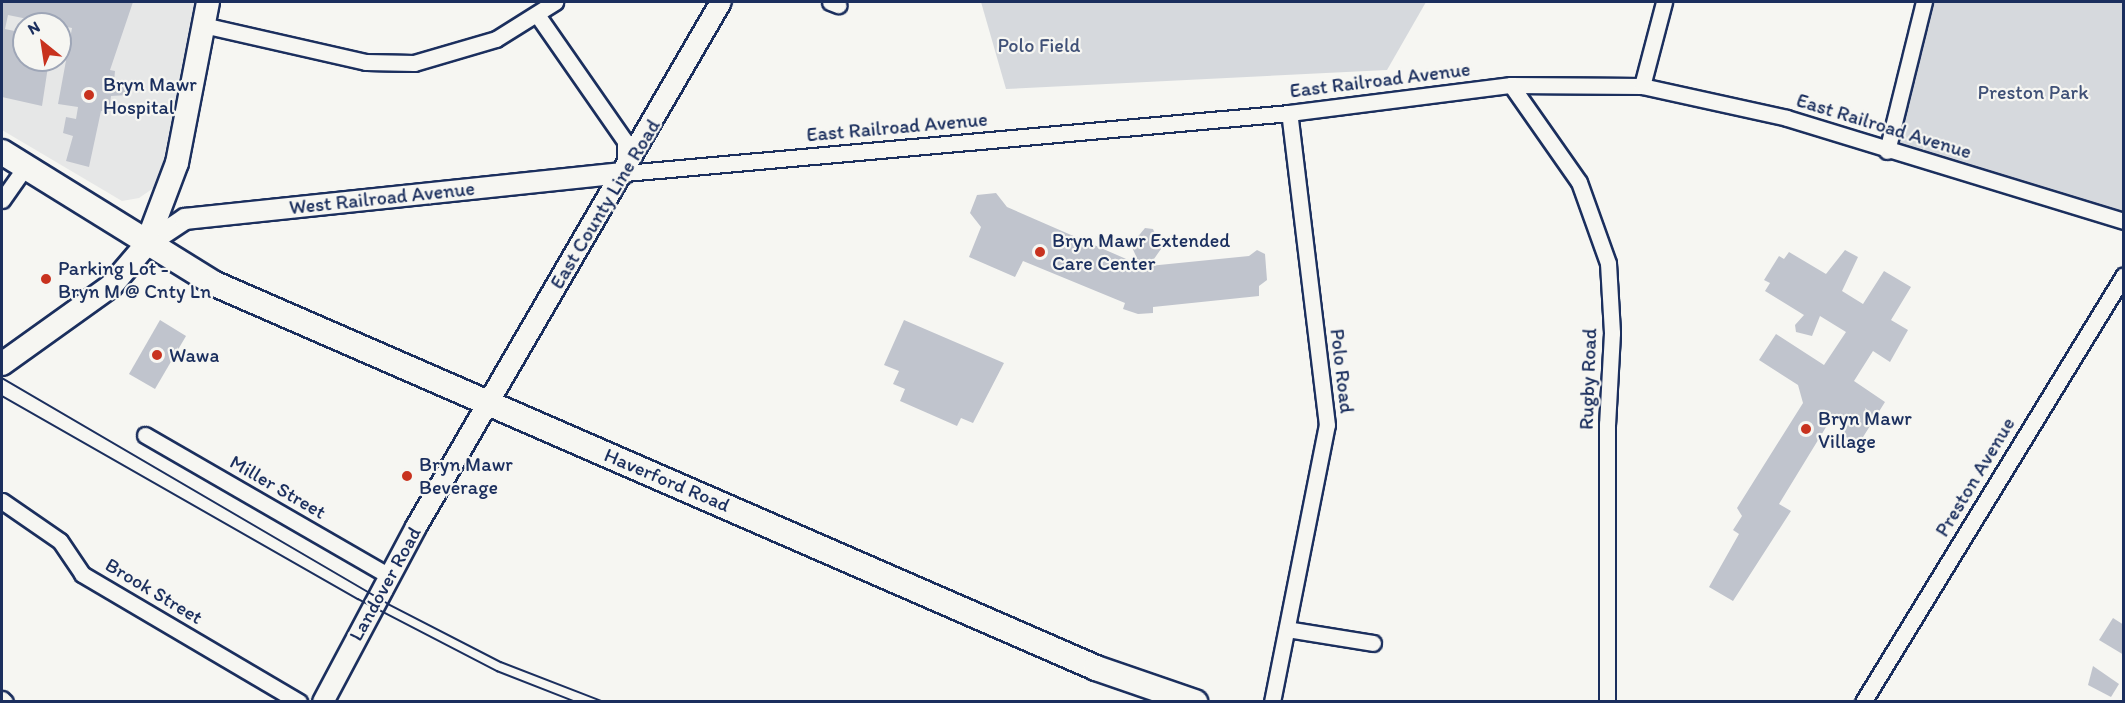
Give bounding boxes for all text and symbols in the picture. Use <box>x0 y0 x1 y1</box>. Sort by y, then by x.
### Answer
north arrow <box>12 12 72 72</box>
text: N <box>24 17 43 39</box>
park label: Polo Field <box>998 33 1080 57</box>
street label: East Railroad Avenue <box>1288 57 1472 103</box>
place label: Bryn Mawr Hospital <box>103 72 196 119</box>
park label: Preston Park <box>1978 80 2088 104</box>
marker: Bryn Mawr Hospital <box>80 86 98 104</box>
street label: East Railroad Avenue <box>1794 88 1974 164</box>
street label: East Railroad Avenue <box>805 107 989 147</box>
street label: East County Line Road <box>545 115 665 293</box>
street label: West Railroad Avenue <box>288 176 476 220</box>
place label: Bryn Mawr Extended Care Center <box>1052 228 1230 275</box>
marker: Bryn Mawr Extended Care Center <box>1033 245 1047 259</box>
place label: Parking Lot - Bryn M @ Cnty Ln <box>58 256 211 303</box>
marker: Parking Lot - Bryn M @ Cnty Ln <box>39 272 53 286</box>
street label: Polo Road <box>1325 328 1359 414</box>
street label: Rugby Road <box>1574 328 1602 430</box>
place label: Wawa <box>169 343 219 367</box>
marker: Wawa <box>150 348 164 362</box>
place label: Bryn Mawr Village <box>1818 406 1911 453</box>
street label: Preston Avenue <box>1930 413 2020 541</box>
marker: Bryn Mawr Village <box>1799 422 1813 436</box>
street label: Haverford Road <box>600 443 734 517</box>
street label: Miller Street <box>226 450 330 524</box>
place label: Bryn Mawr Beverage <box>419 452 512 499</box>
marker: Bryn Mawr Beverage <box>400 469 414 483</box>
street label: Landover Road <box>344 523 426 645</box>
street label: Brook Street <box>101 553 207 629</box>

